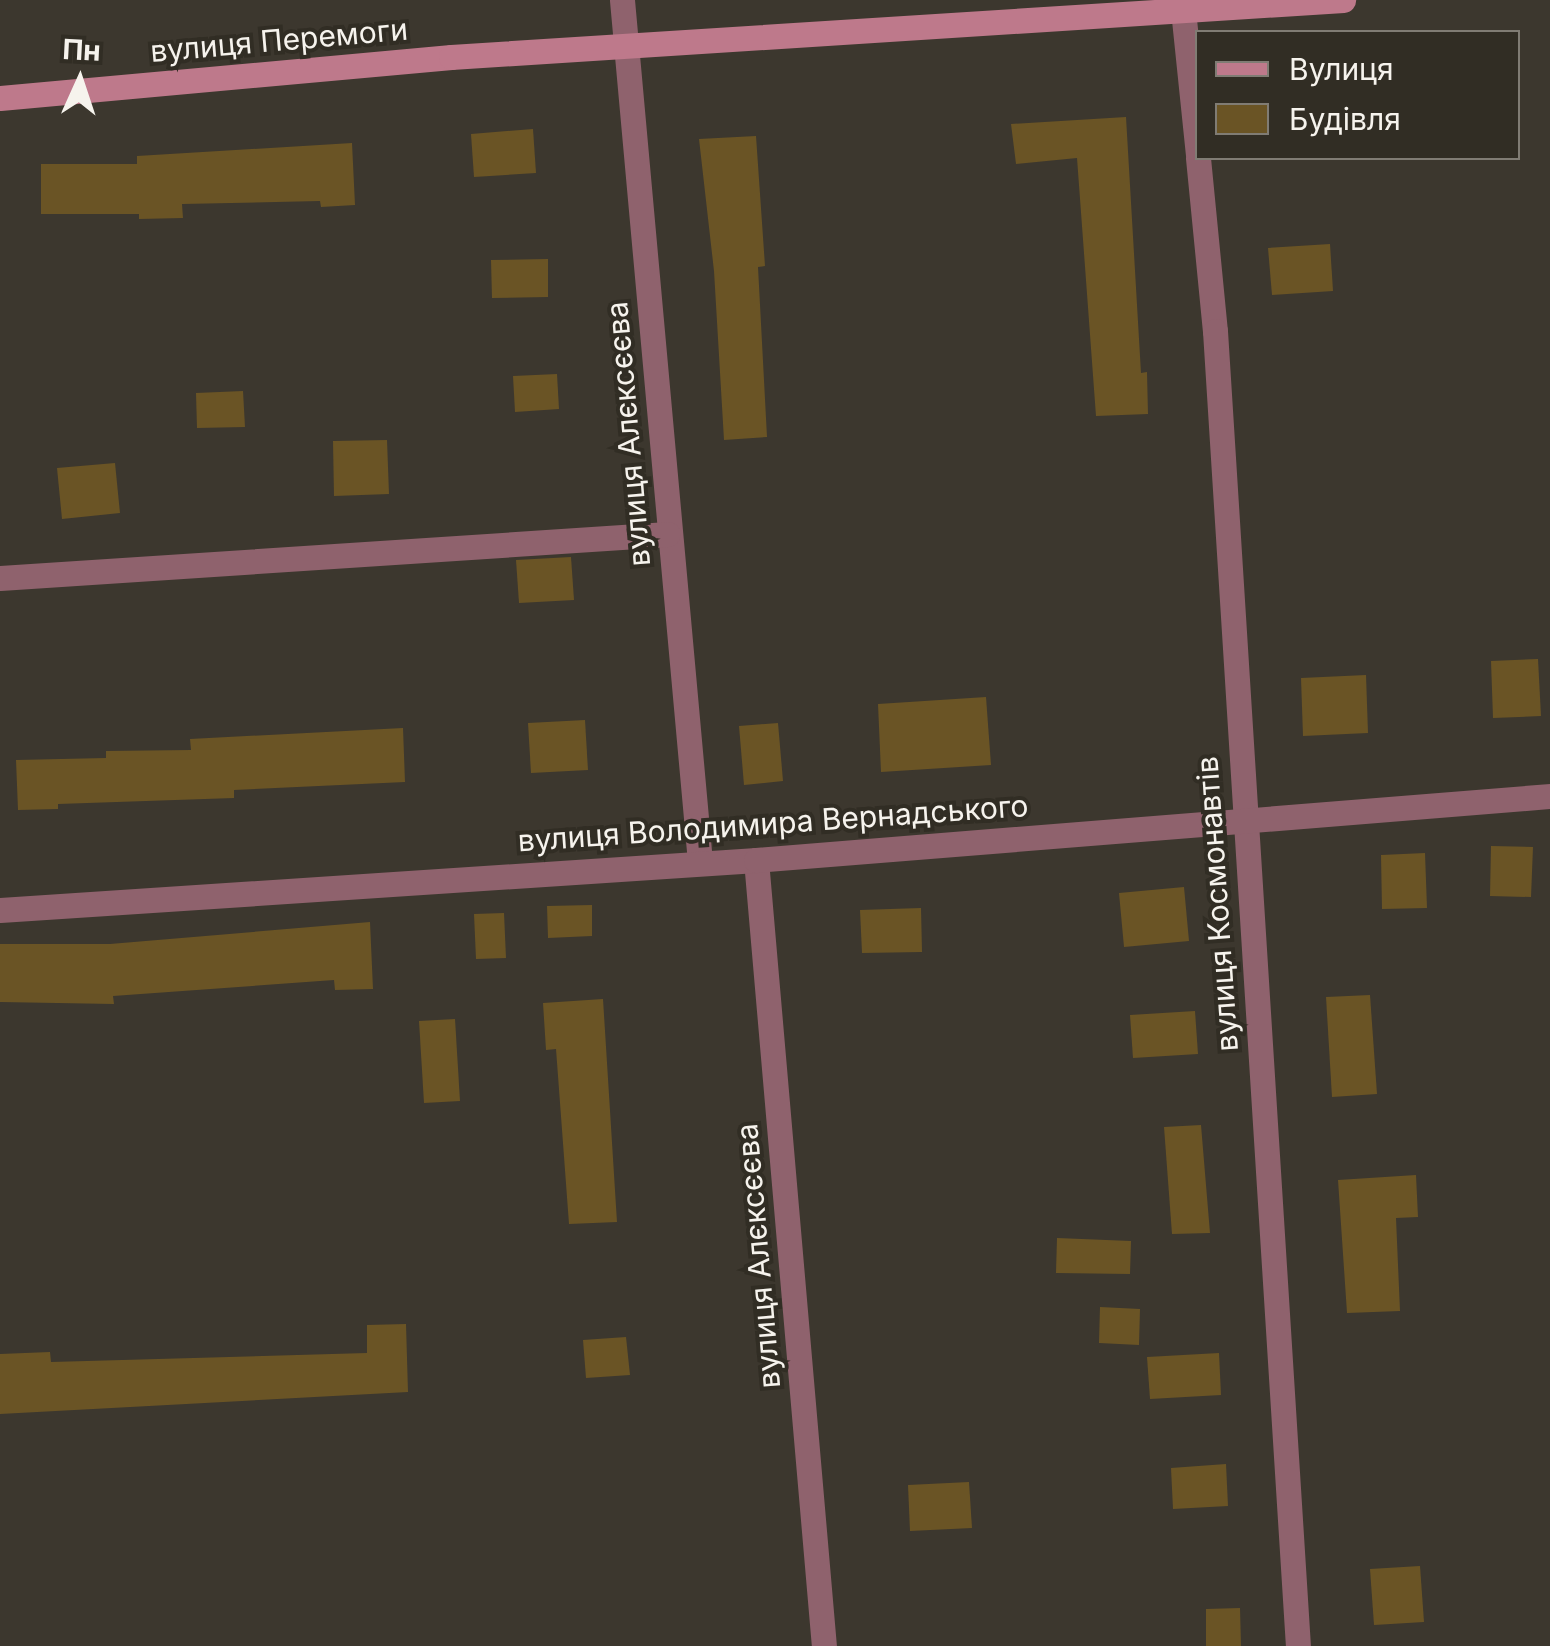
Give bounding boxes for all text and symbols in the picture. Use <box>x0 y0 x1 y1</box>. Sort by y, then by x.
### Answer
street label: вулиця Перемоги <box>149 11 409 69</box>
north arrow <box>30 30 130 130</box>
legend <box>1195 30 1520 160</box>
text: Пн <box>62 32 102 68</box>
text: Вулиця <box>1289 51 1394 87</box>
text: Будівля <box>1289 101 1401 137</box>
street label: вулиця Алєксєєва <box>598 300 658 568</box>
street label: вулиця Космонавтів <box>1189 755 1245 1053</box>
street label: вулиця Володимира Вернадського <box>517 787 1029 859</box>
street label: вулиця Алєксєєва <box>728 1122 788 1390</box>

